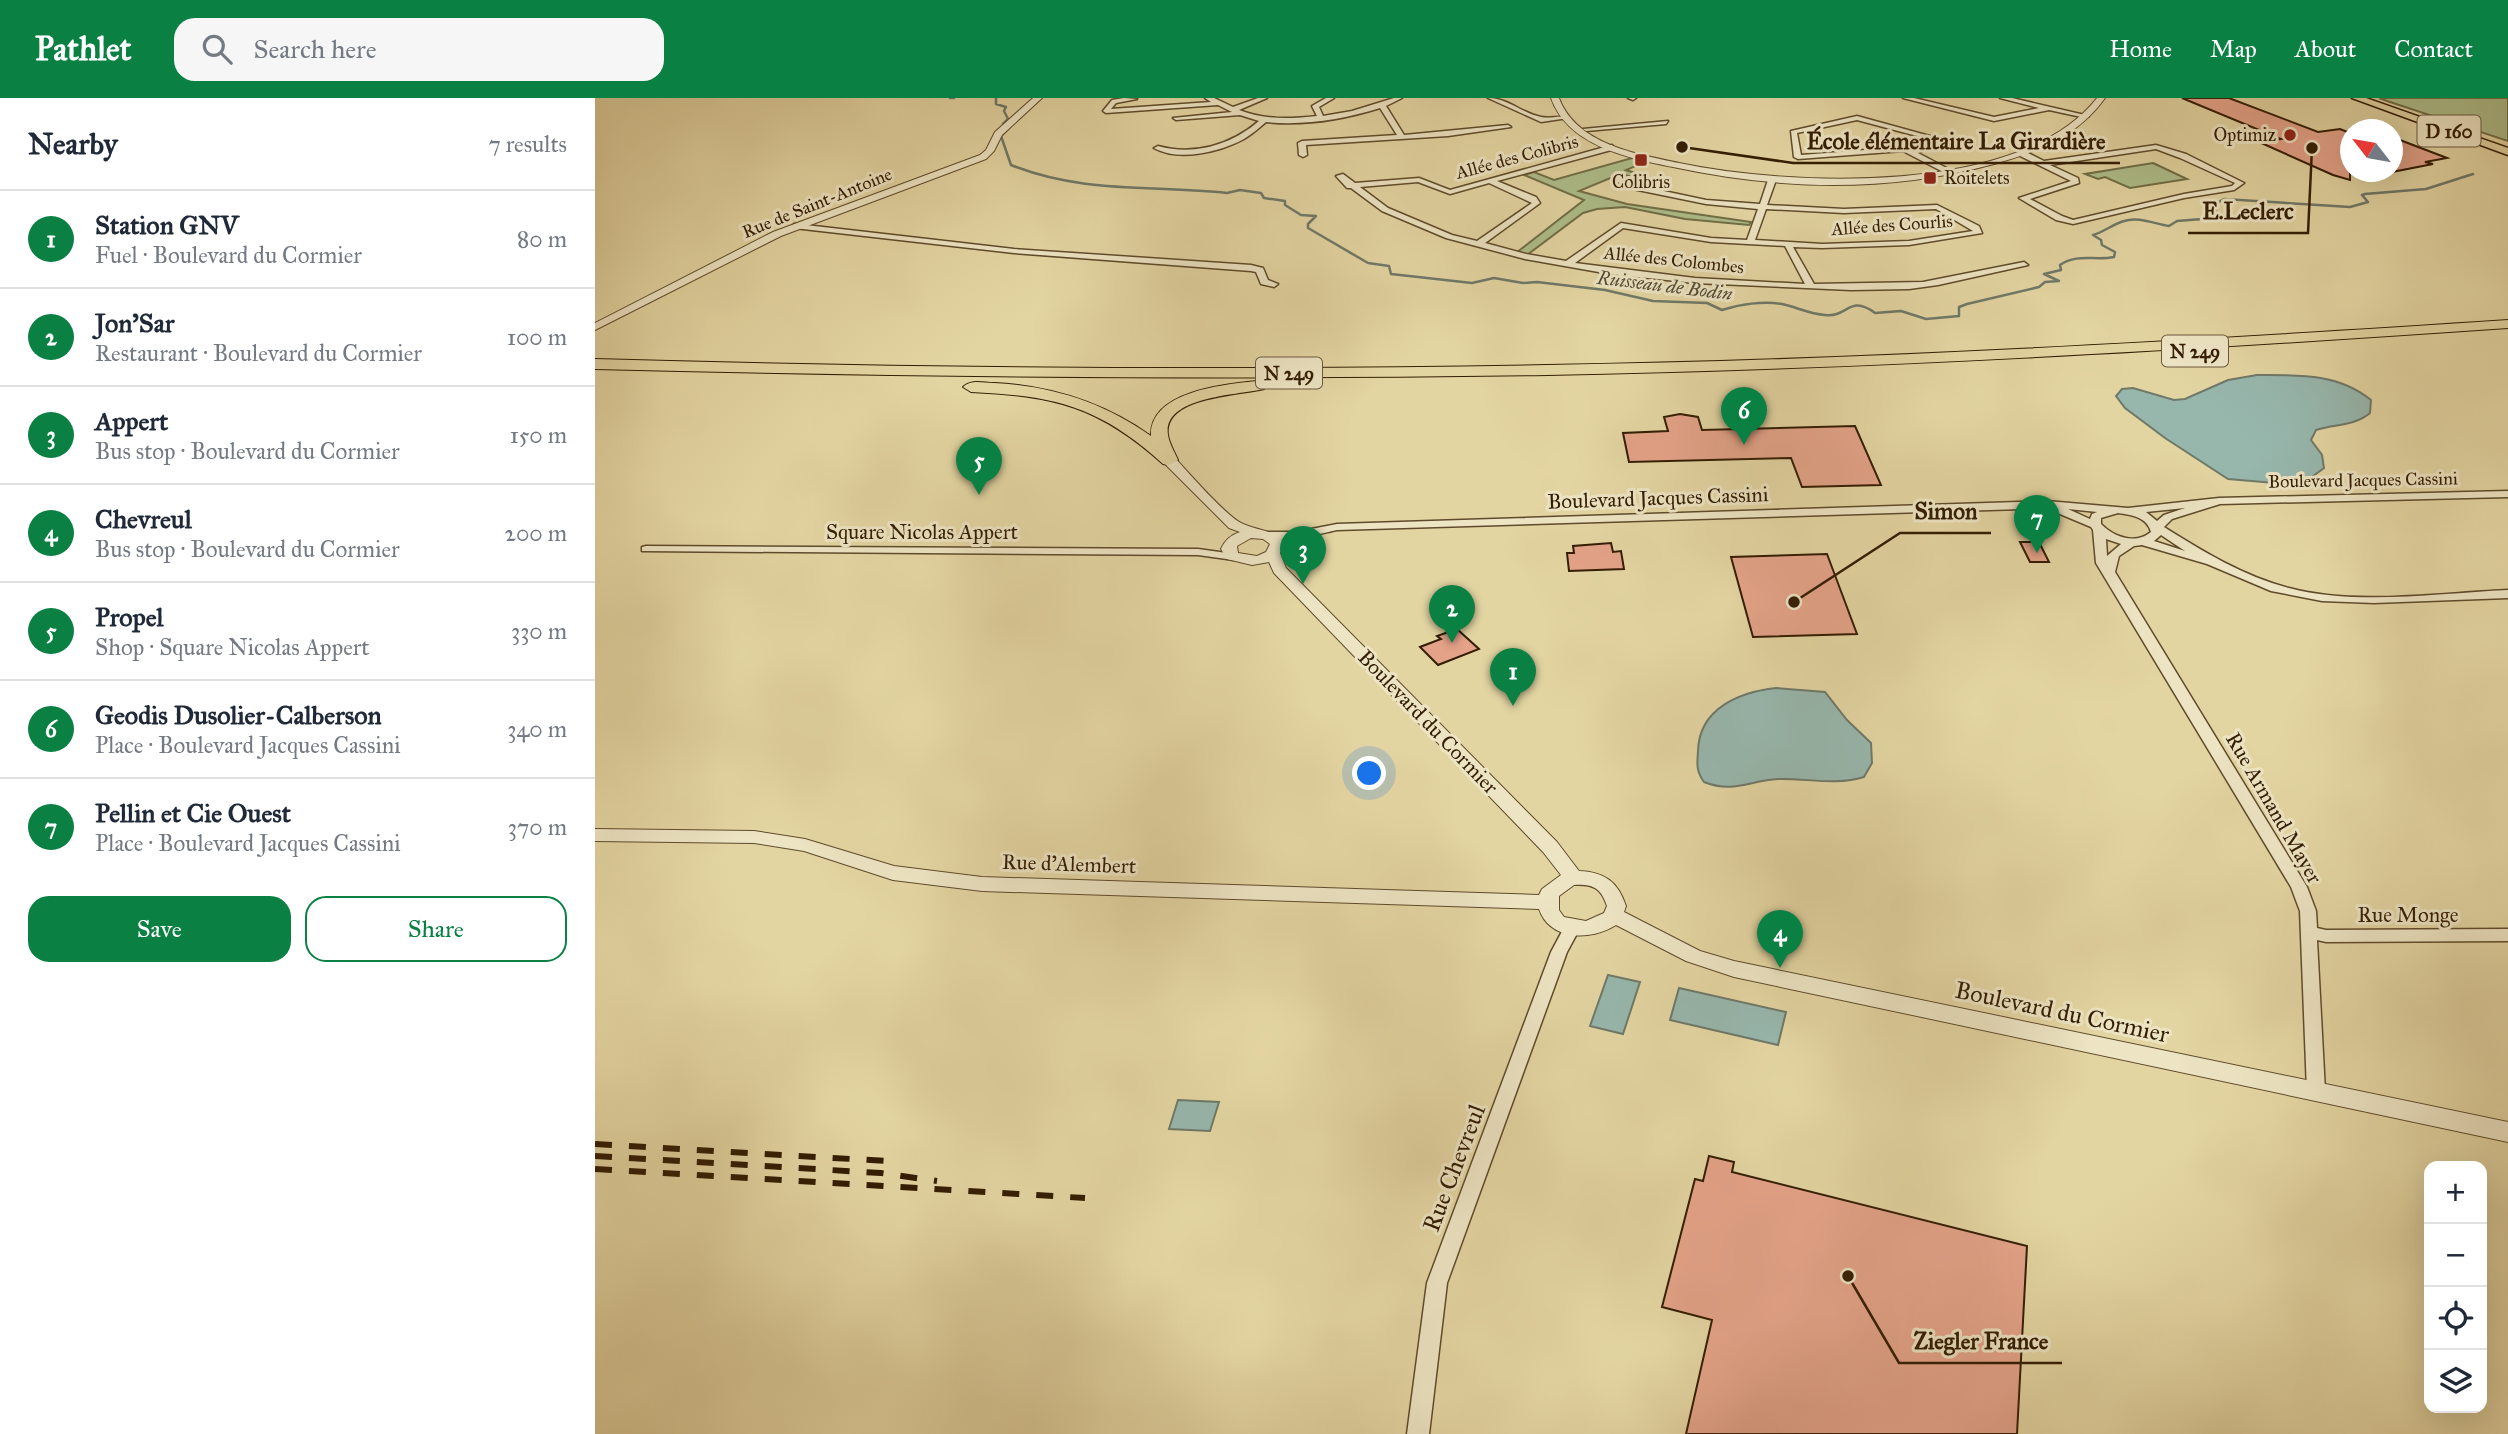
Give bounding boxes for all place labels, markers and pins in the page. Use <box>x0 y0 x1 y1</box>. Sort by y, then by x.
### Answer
callout: École élémentaire La Girardière <box>1793 119 2120 163</box>
place label: Optimiz <box>2214 124 2276 146</box>
marker: Optimiz <box>2282 127 2298 143</box>
marker: Colibris <box>1633 152 1649 168</box>
place label: Roitelets <box>1944 167 2010 189</box>
marker: Roitelets <box>1922 170 1938 186</box>
place label: Colibris <box>1612 171 1670 193</box>
callout: E.Leclerc <box>2188 189 2308 233</box>
pin: 6 <box>1721 387 1767 445</box>
pin: 5 <box>956 437 1002 495</box>
callout: Simon <box>1900 489 1991 533</box>
pin: 7 <box>2014 495 2060 553</box>
pin: 3 <box>1280 526 1326 584</box>
pin: 2 <box>1429 585 1475 643</box>
pin: 1 <box>1490 648 1536 706</box>
pin: 4 <box>1757 910 1803 968</box>
callout: Ziegler France <box>1899 1319 2062 1363</box>

